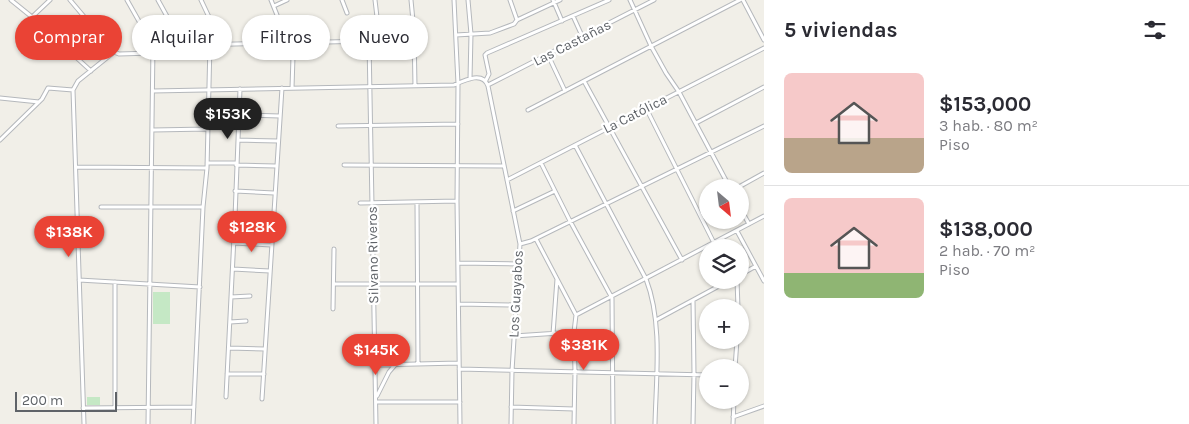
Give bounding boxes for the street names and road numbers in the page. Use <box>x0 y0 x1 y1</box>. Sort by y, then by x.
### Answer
street label: Las Castañas <box>530 16 614 70</box>
street label: La Católica <box>600 91 670 137</box>
street label: Silvano Riveros <box>364 206 382 304</box>
street label: Los Guayabos <box>505 250 527 338</box>

